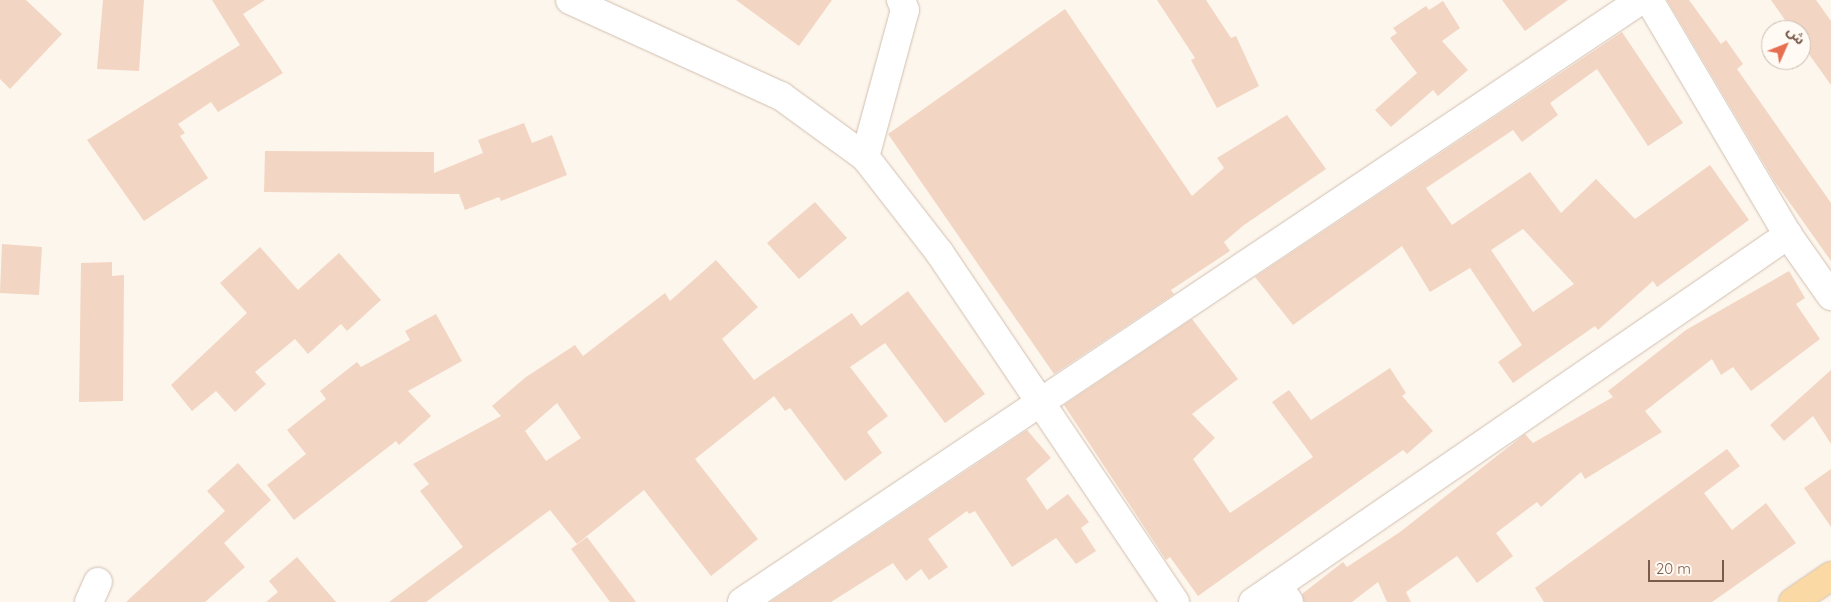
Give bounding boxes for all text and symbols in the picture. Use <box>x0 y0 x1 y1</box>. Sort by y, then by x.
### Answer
north arrow <box>1761 20 1811 70</box>
text: ش <box>1783 22 1809 48</box>
scale bar <box>1651 550 1727 582</box>
text: 20 m <box>1656 559 1691 578</box>

